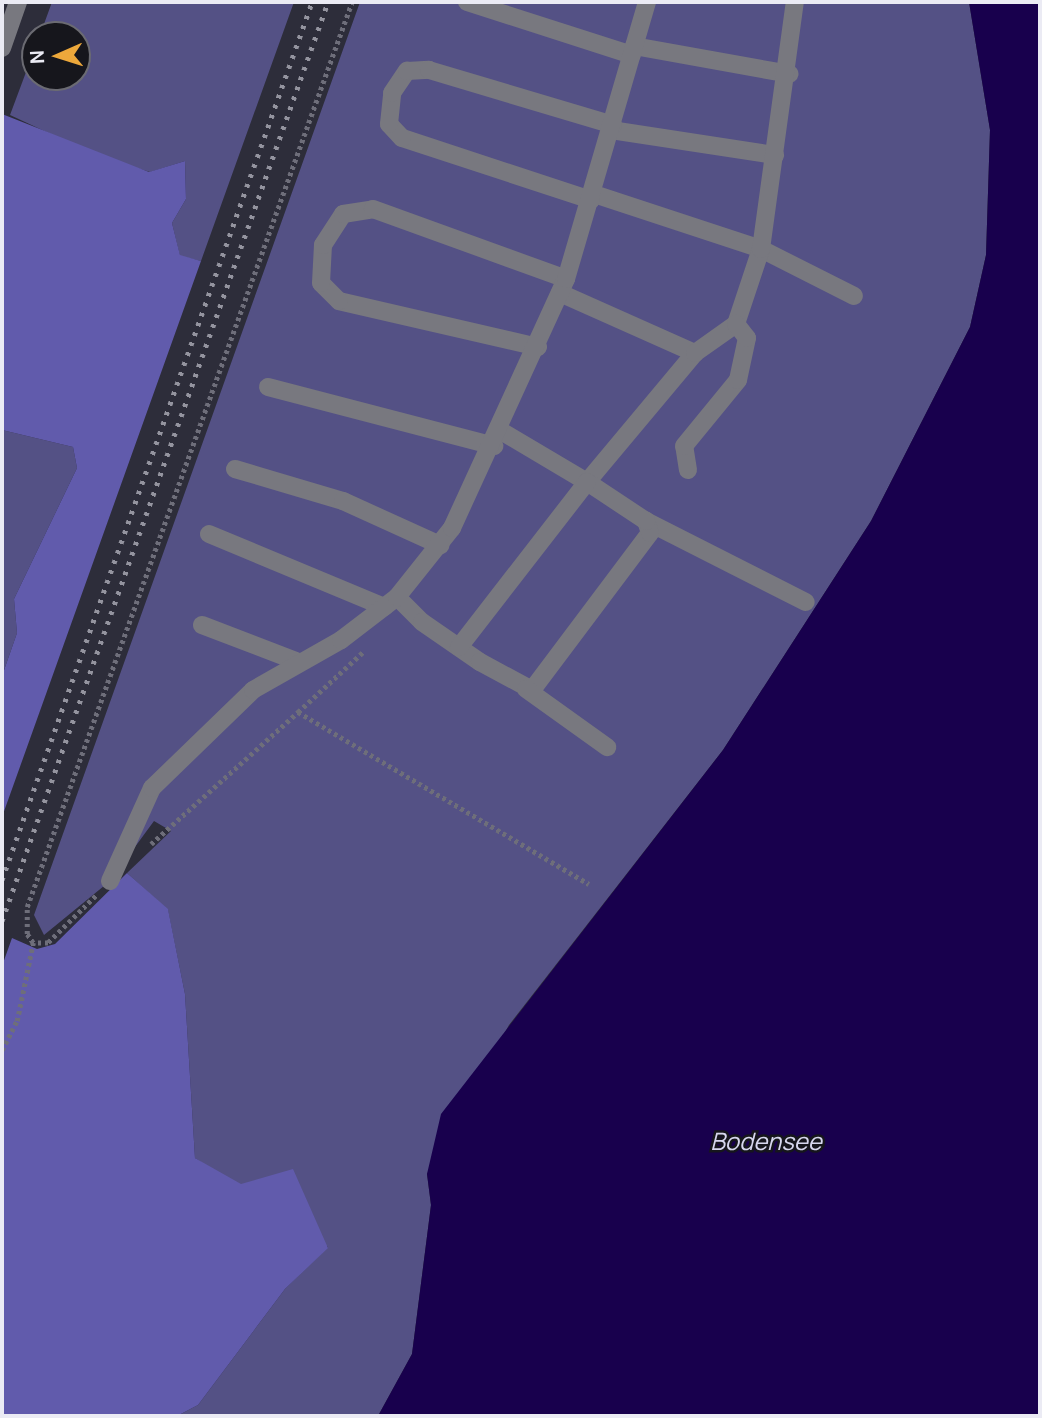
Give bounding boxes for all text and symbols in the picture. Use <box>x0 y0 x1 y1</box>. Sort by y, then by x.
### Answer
north arrow <box>21 21 91 91</box>
text: N <box>24 49 50 64</box>
water label: Bodensee <box>710 1127 822 1155</box>

